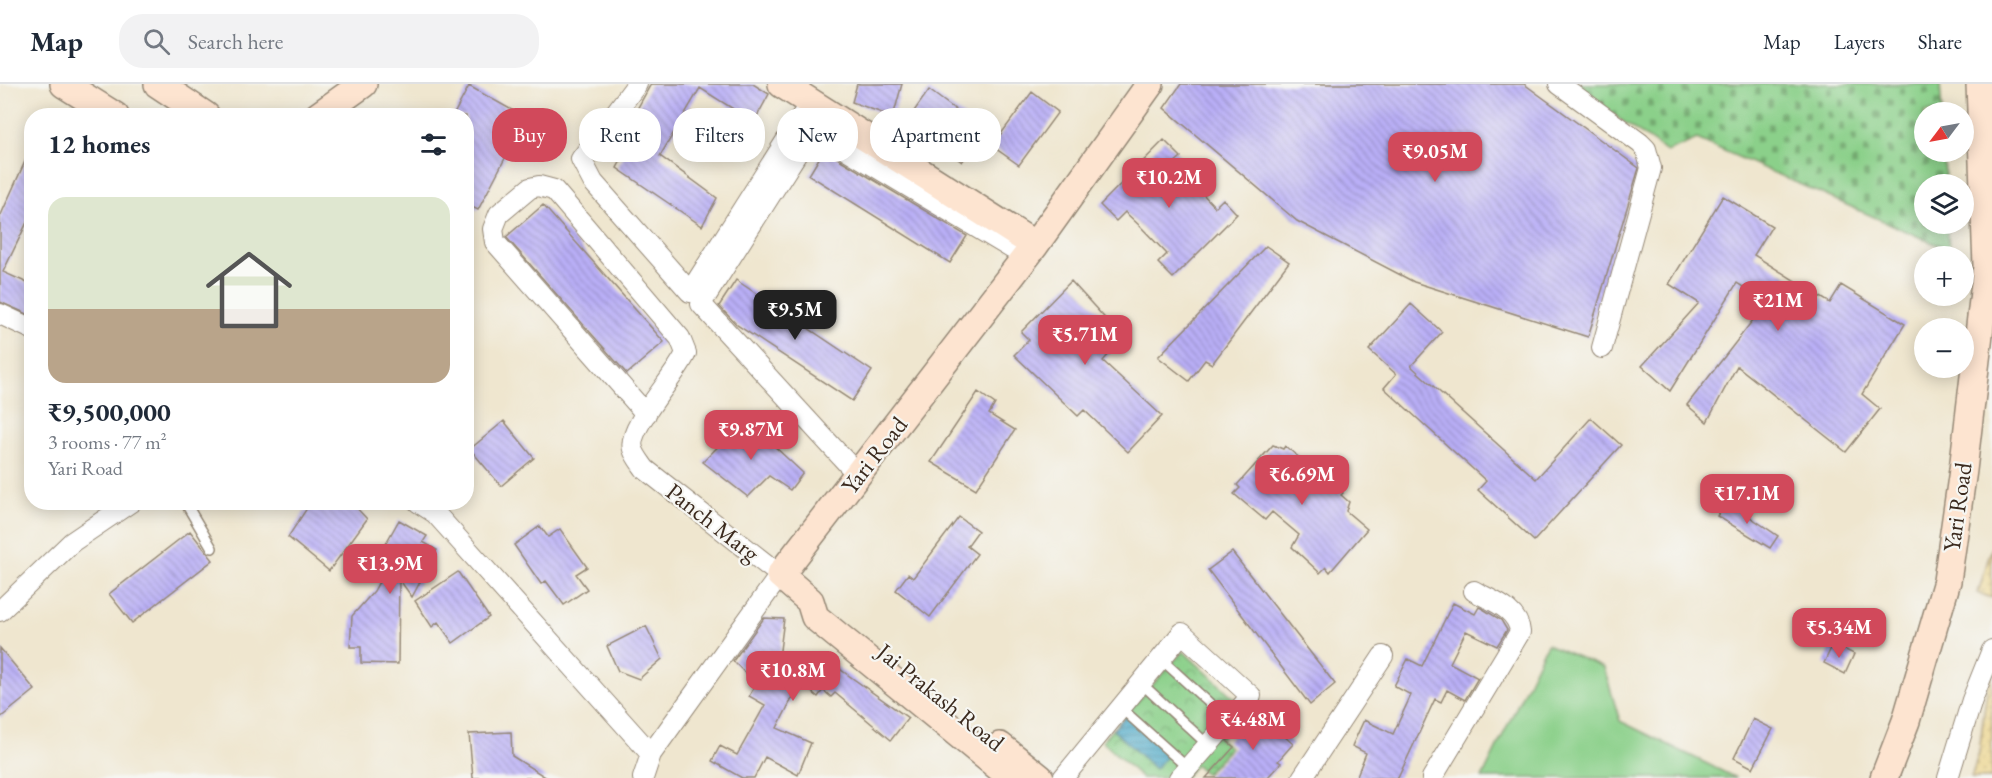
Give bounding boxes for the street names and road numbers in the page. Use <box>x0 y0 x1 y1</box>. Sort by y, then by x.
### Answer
street label: Yari Road <box>834 409 914 500</box>
street label: Yari Road <box>1935 459 1979 554</box>
street label: Panch Marg <box>660 476 766 569</box>
street label: Jai Prakash Road <box>869 635 1012 758</box>

